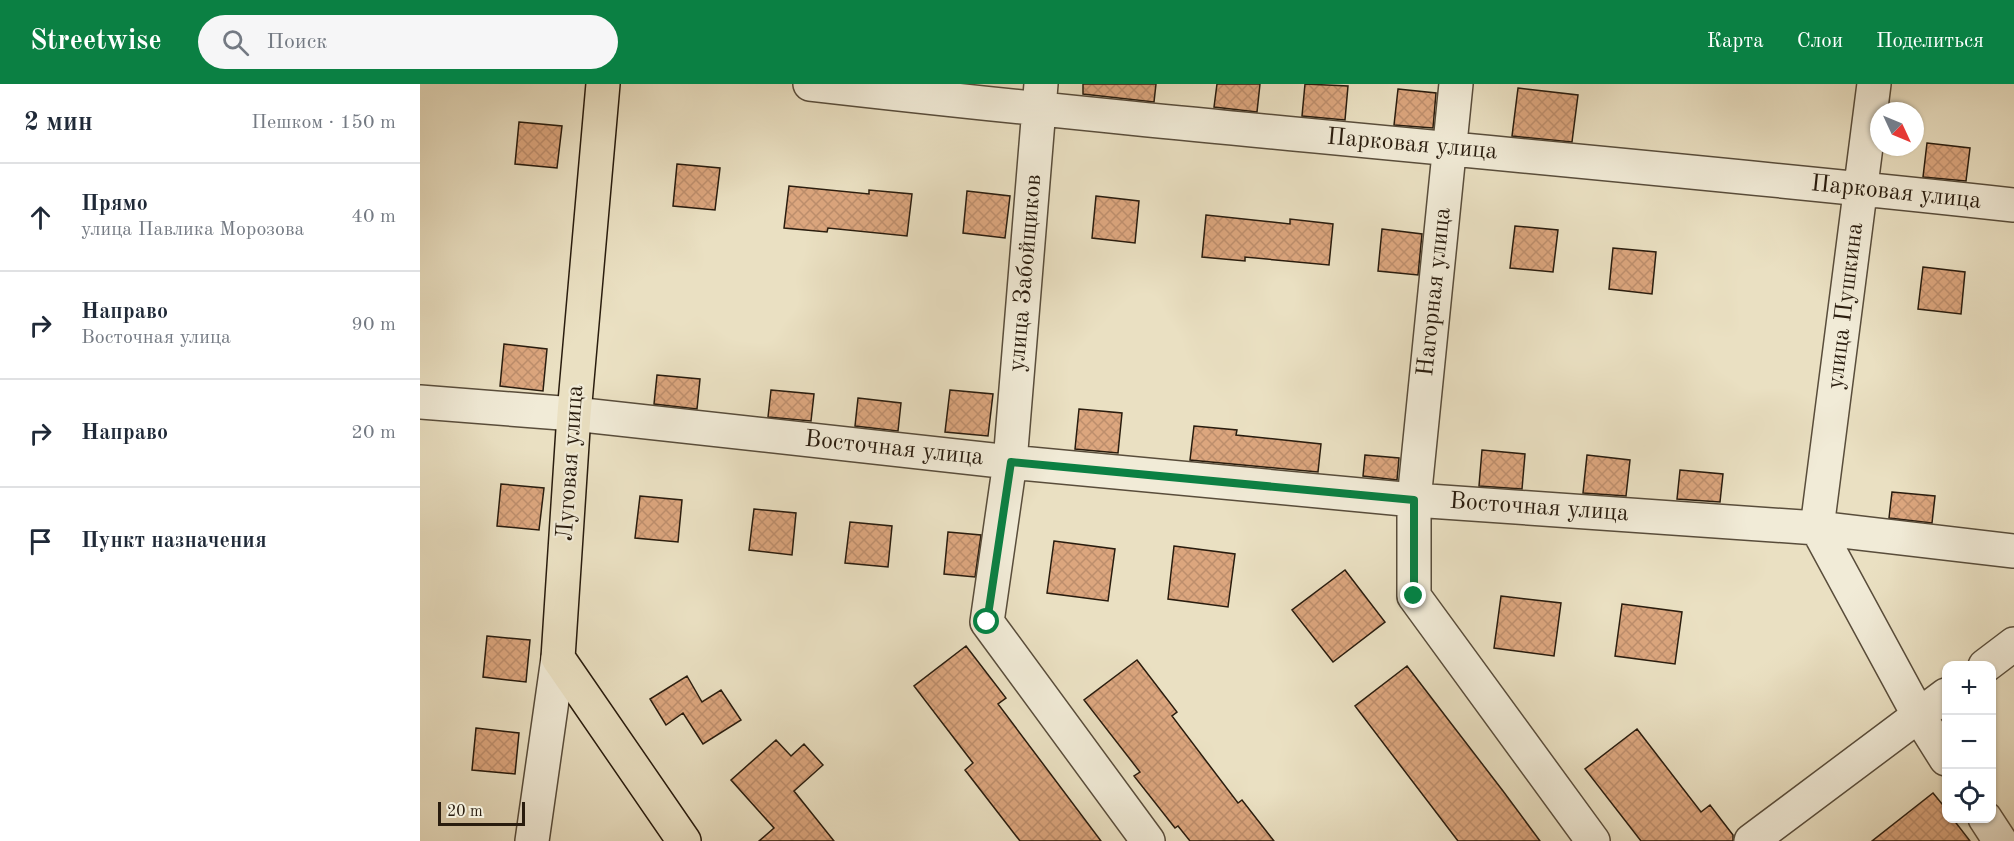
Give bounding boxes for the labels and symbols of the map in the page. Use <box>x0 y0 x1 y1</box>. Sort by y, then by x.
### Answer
north arrow <box>1870 102 1924 156</box>
street label: Парковая улица <box>1326 126 1498 164</box>
street label: Парковая улица <box>1810 172 1982 214</box>
street label: улица Забойщиков <box>1005 173 1047 373</box>
street label: Нагорная улица <box>1414 206 1456 378</box>
street label: улица Пушкина <box>1824 221 1868 391</box>
street label: Луговая улица <box>554 384 588 542</box>
street label: Восточная улица <box>803 428 985 470</box>
street label: Восточная улица <box>1448 490 1630 526</box>
route end <box>1400 582 1426 608</box>
route start <box>973 608 999 634</box>
scale bar <box>438 799 525 826</box>

